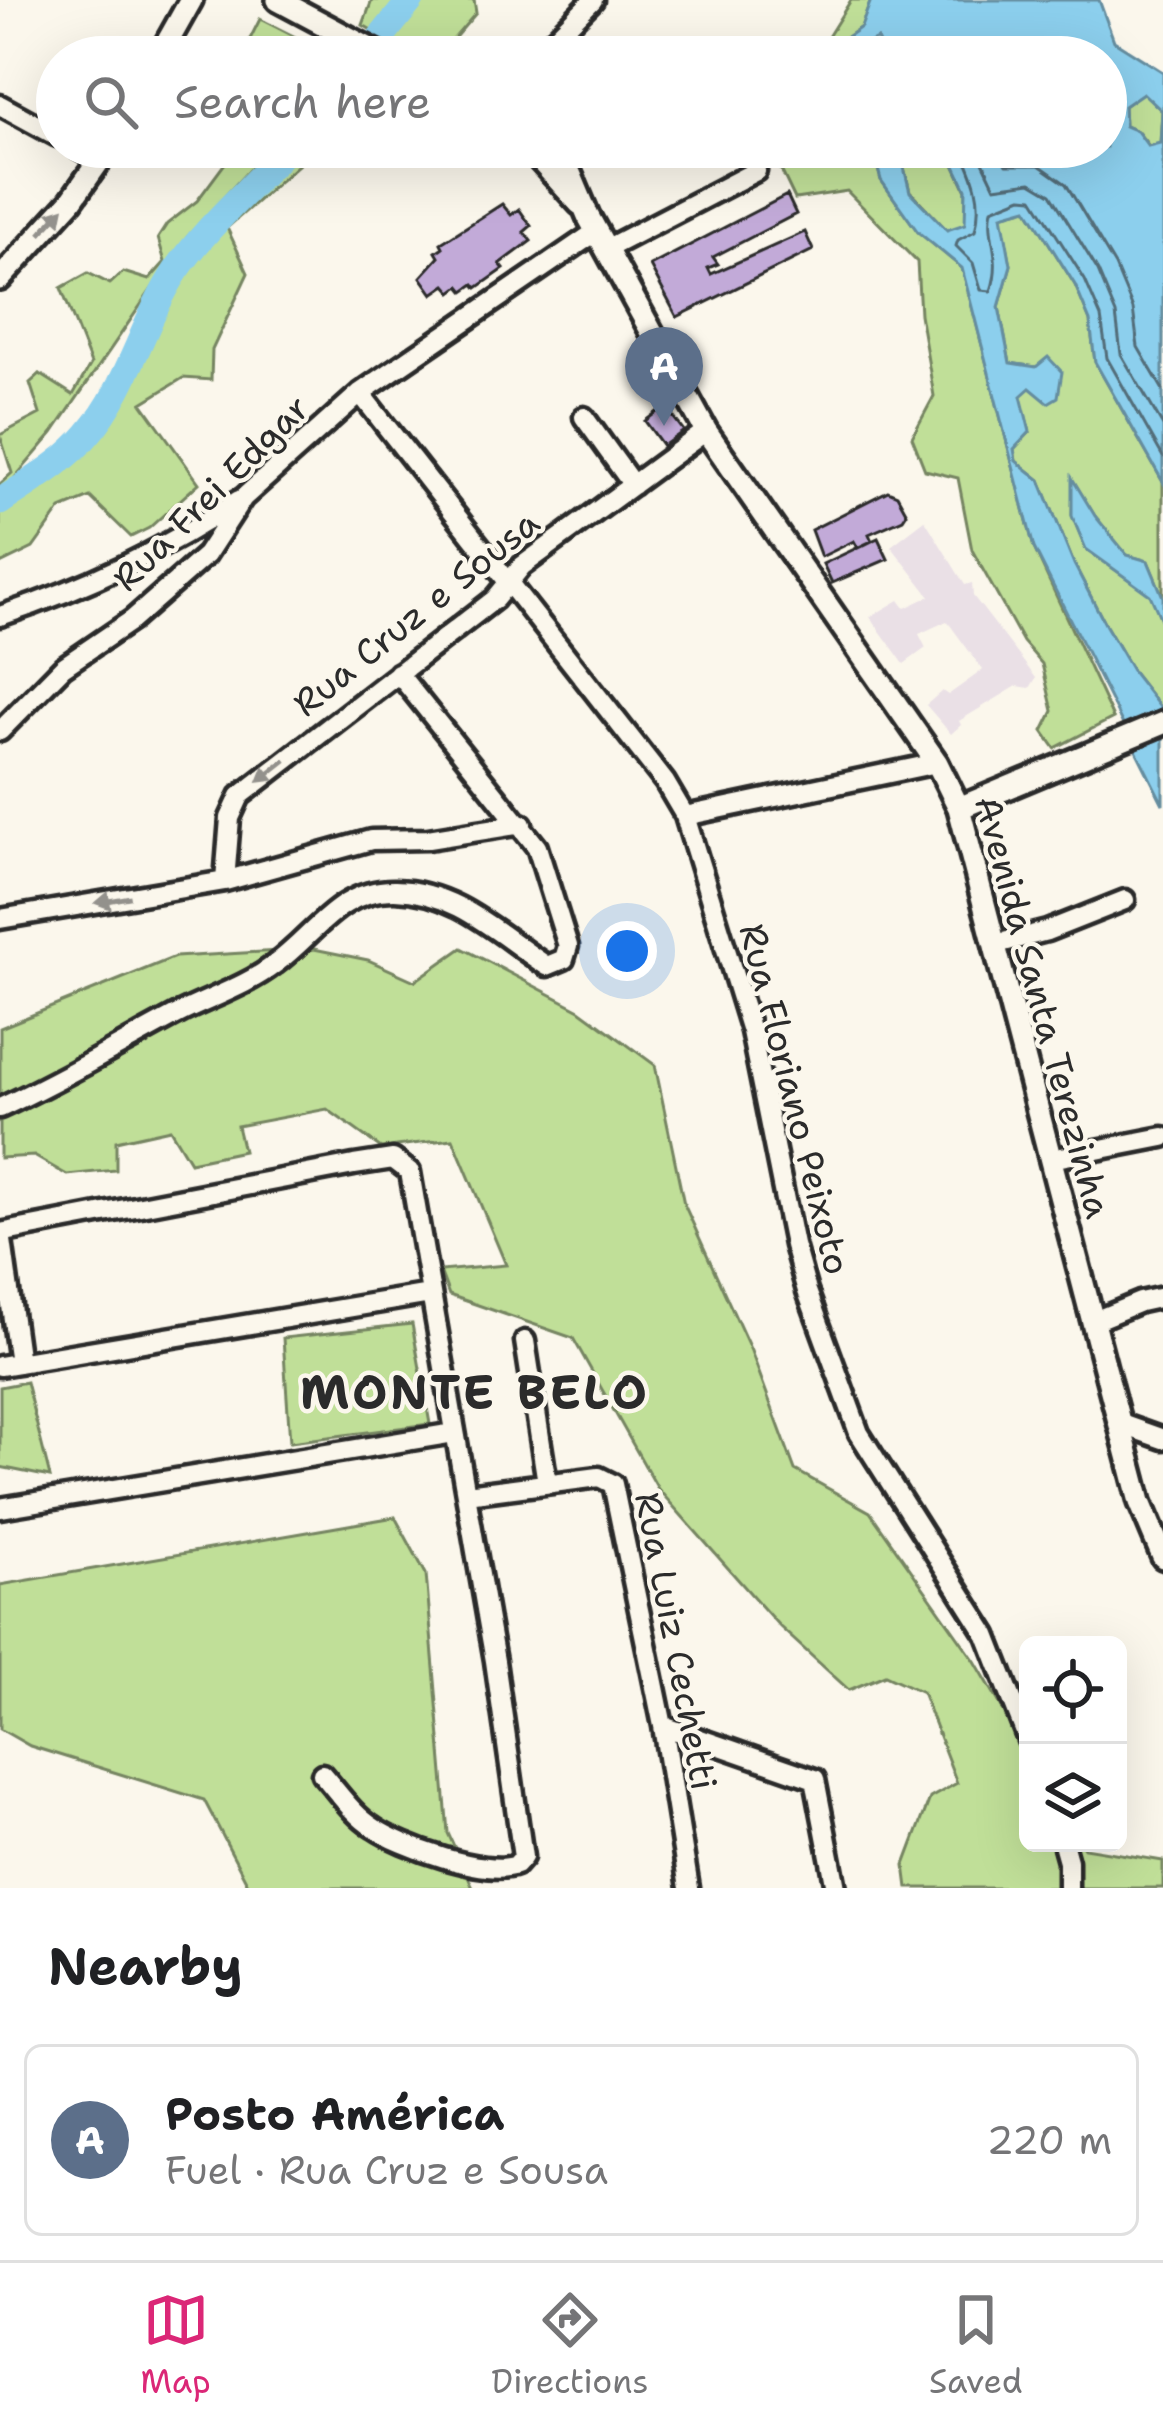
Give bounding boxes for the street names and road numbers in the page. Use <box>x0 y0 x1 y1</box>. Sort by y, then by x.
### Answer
street label: Rua Frei Edgar <box>102 384 320 602</box>
street label: Rua Cruz e Sousa <box>283 498 549 728</box>
street label: Avenida Santa Terezinha <box>963 790 1123 1224</box>
street label: Rua Floriano Peixoto <box>728 919 862 1279</box>
street label: Rua Luiz Cechetti <box>623 1488 729 1794</box>

